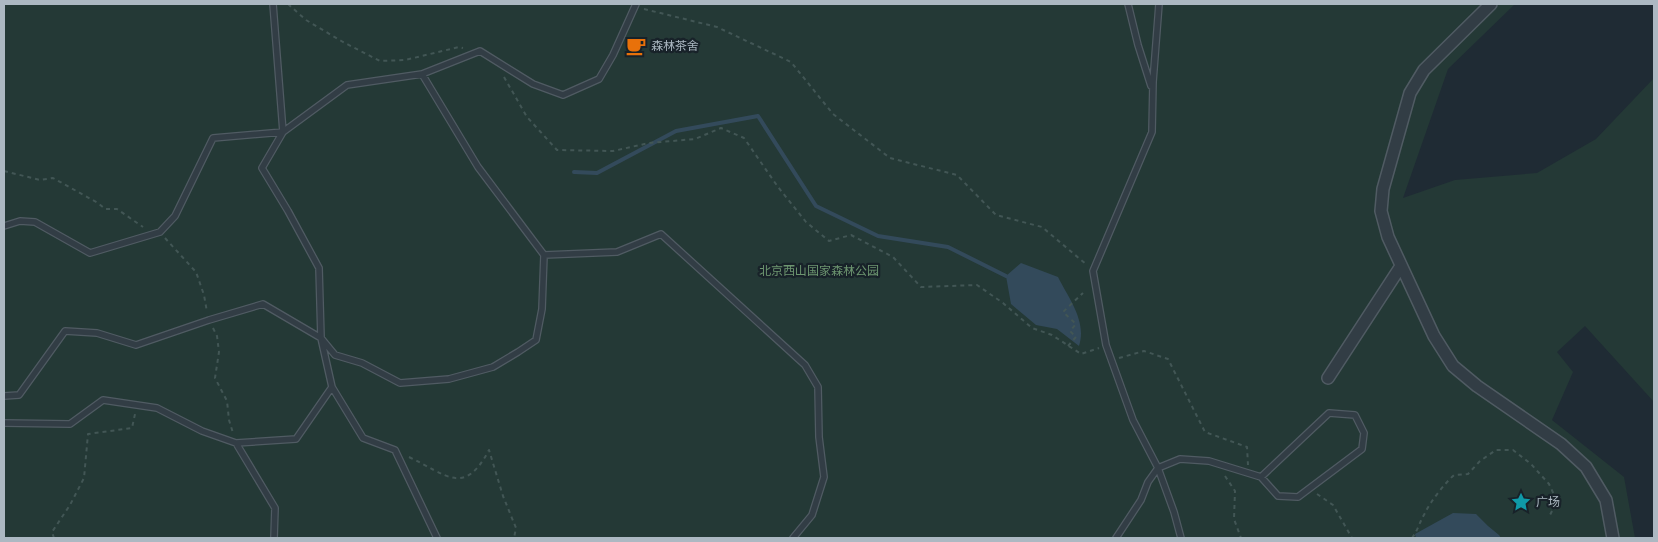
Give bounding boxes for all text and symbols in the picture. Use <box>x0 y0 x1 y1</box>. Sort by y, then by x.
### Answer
cafe icon: 森林茶舍 <box>625 35 647 57</box>
place label: 森林茶舍 <box>651 38 699 54</box>
park label: 北京西山国家森林公园 <box>759 263 879 279</box>
place icon: 广场 <box>1510 491 1532 513</box>
place label: 广场 <box>1536 494 1560 510</box>

